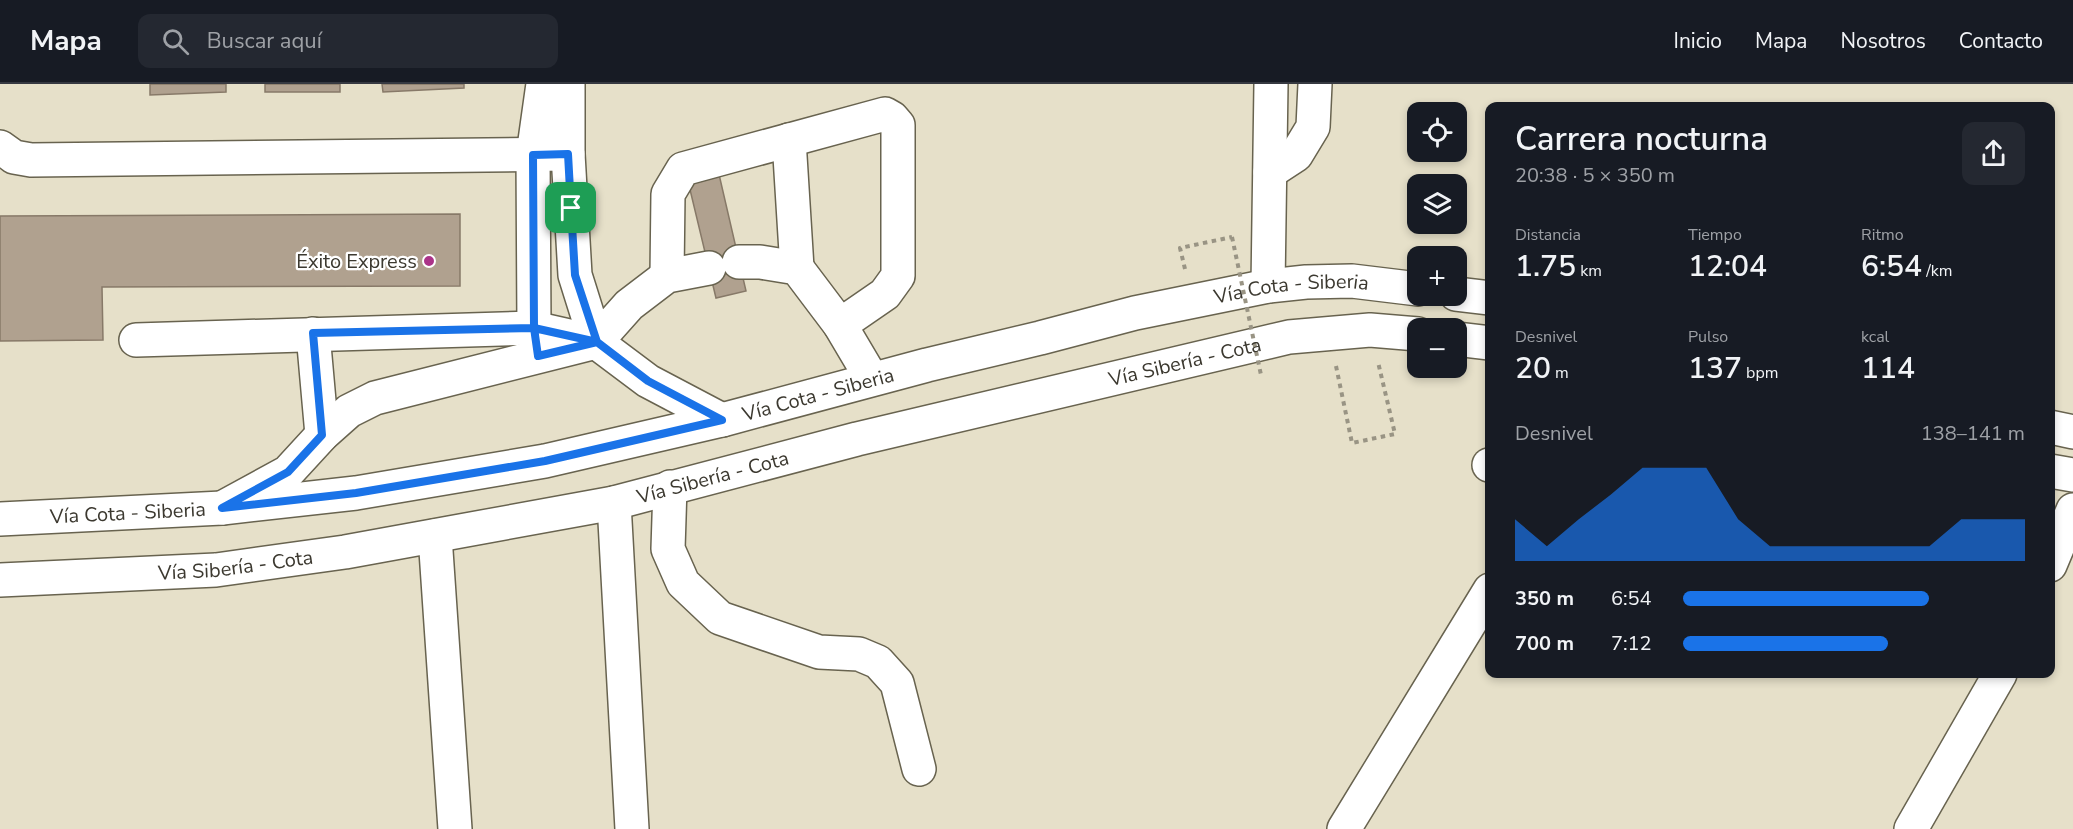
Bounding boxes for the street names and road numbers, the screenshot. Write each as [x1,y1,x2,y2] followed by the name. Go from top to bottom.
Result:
[1211,268,1370,311] street label: Vía Cota - Siberia
[1105,331,1264,393] street label: Vía Sibería - Cota
[738,361,897,428] street label: Vía Cota - Siberia
[633,445,792,511] street label: Vía Sibería - Cota
[48,496,206,531] street label: Vía Cota - Siberia
[156,544,315,587] street label: Vía Sibería - Cota

